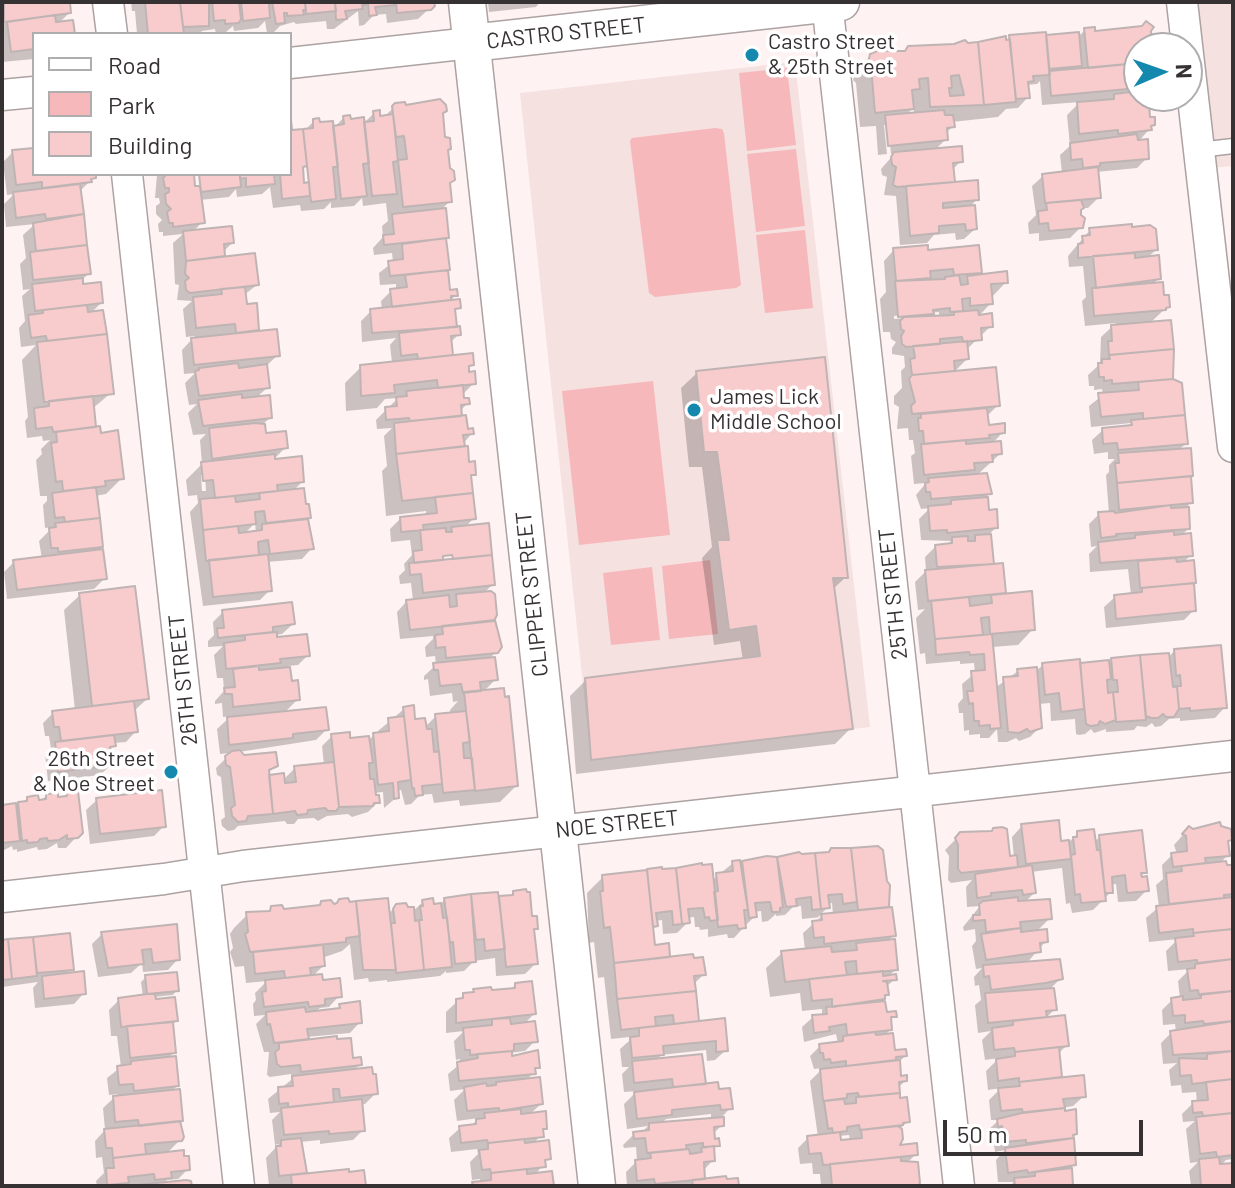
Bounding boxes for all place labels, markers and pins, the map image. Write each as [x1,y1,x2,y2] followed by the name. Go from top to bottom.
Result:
[768,29,895,80] place label: Castro Street & 25th Street
[743,46,761,64] marker: Castro Street & 25th Street
[710,384,842,436] place label: James Lick Middle School
[685,401,703,419] marker: James Lick Middle School
[33,746,155,798] place label: 26th Street & Noe Street
[162,763,180,781] marker: 26th Street & Noe Street

